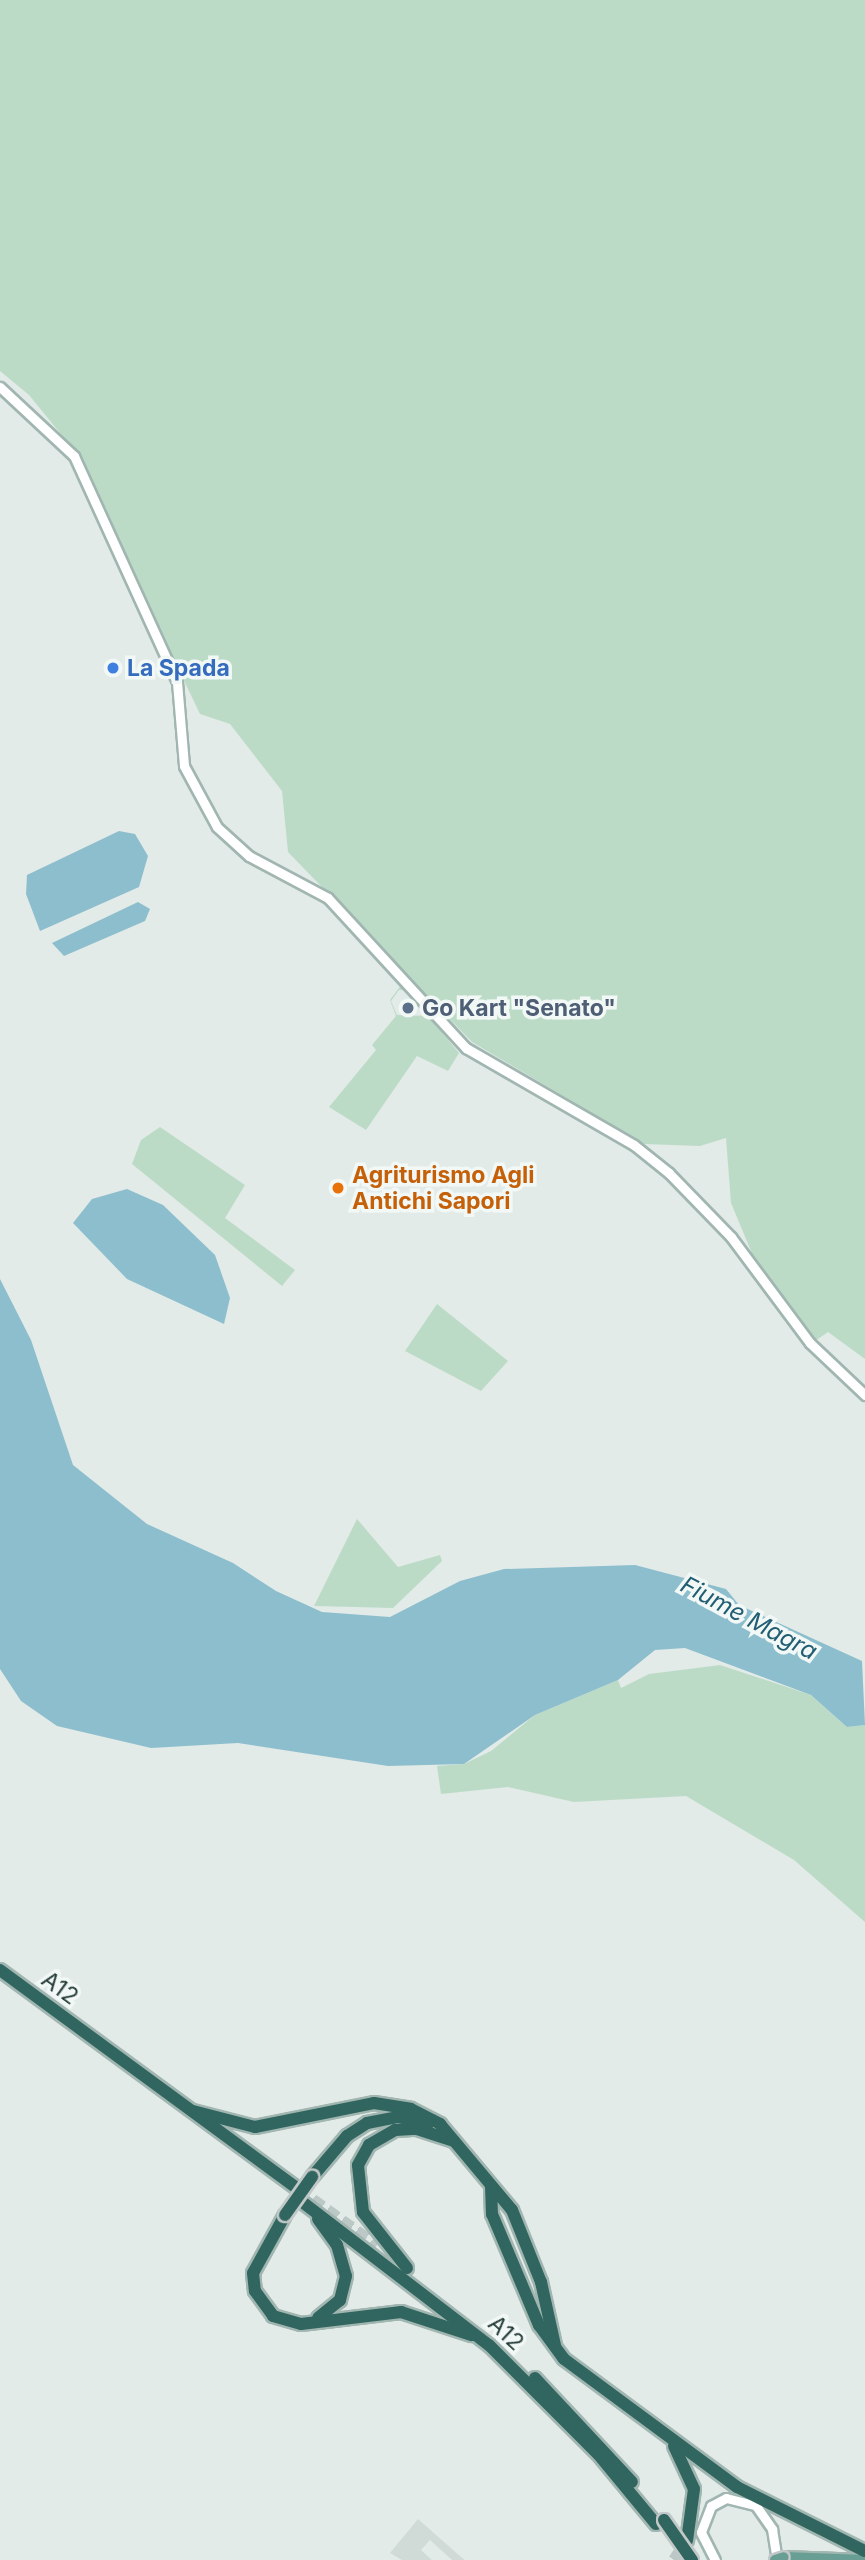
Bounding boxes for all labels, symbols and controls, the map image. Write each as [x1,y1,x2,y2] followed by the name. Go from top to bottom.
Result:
[127,654,230,682] place label: La Spada
[105,660,121,676] marker: La Spada
[422,994,616,1022] place label: Go Kart "Senato"
[400,1000,416,1016] marker: Go Kart "Senato"
[352,1161,535,1215] place label: Agriturismo Agli Antichi Sapori
[330,1180,346,1196] marker: Agriturismo Agli Antichi Sapori
[676,1570,822,1666] water label: Fiume Magra
[36,1966,84,2010] street label: A12
[483,2310,529,2356] street label: A12

